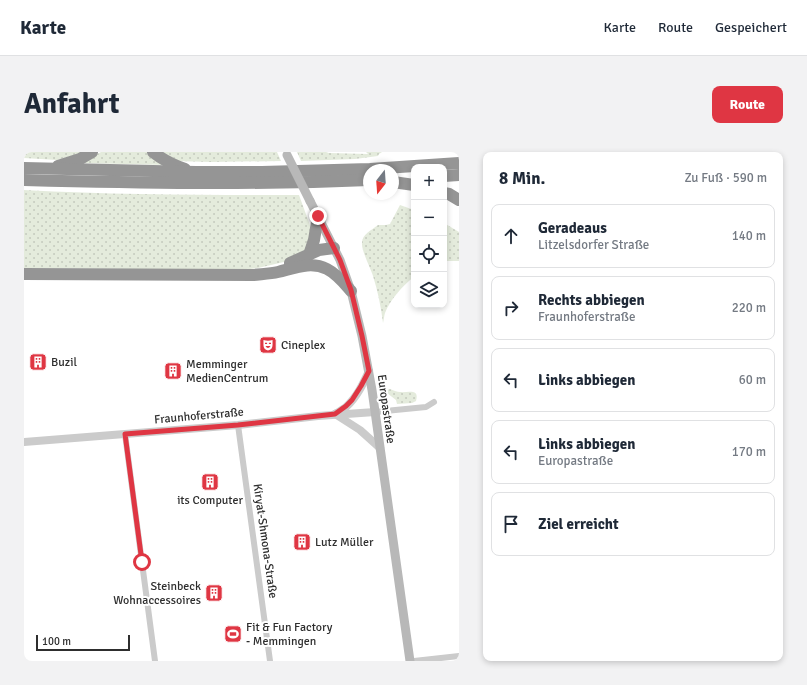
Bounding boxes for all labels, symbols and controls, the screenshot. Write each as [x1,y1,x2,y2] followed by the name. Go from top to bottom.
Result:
[20,16,66,40] text: Karte
[603,19,636,36] text: Karte
[658,19,693,36] text: Route
[715,19,787,36] text: Gespeichert
[712,86,783,123] button: Route
[24,87,120,121] text: Anfahrt
[363,164,399,200] north arrow
[411,164,447,308] map controls
[411,164,447,200] button: +
[499,168,545,189] text: 8 Min.
[684,170,767,186] text: Zu Fuß · 590 m
[411,200,447,236] button: −
[309,207,327,225] route end
[538,219,607,237] text: Geradeaus
[500,225,522,247] icon: ahead
[732,228,766,244] text: 140 m
[411,236,447,272] button: locate
[538,237,649,253] text: Litzelsdorfer Straße
[411,272,447,308] button: layers
[538,291,645,309] text: Rechts abbiegen
[500,297,522,319] icon: right
[732,300,766,316] text: 220 m
[538,309,635,325] text: Fraunhoferstraße
[258,335,278,355] theatre icon: Cineplex
[281,338,326,353] place label: Cineplex
[28,352,48,372] building icon: Buzil
[51,355,77,370] place label: Buzil
[186,357,268,386] place label: Memminger MedienCentrum
[163,361,183,381] building icon: Memminger MedienCentrum
[500,369,522,391] icon: left
[538,371,635,389] text: Links abbiegen
[739,372,766,388] text: 60 m
[374,374,398,444] street label: Europastraße
[154,405,244,427] street label: Fraunhoferstraße
[538,435,635,453] text: Links abbiegen
[500,441,522,463] icon: left
[732,444,766,460] text: 170 m
[538,453,613,469] text: Europastraße
[200,472,220,492] building icon: its Computer
[250,483,280,599] street label: Kiryat-Shmona-Straße
[177,493,243,508] place label: its Computer
[500,513,522,535] icon: arrive
[538,515,619,533] text: Ziel erreicht
[292,532,312,552] building icon: Lutz Müller
[315,535,374,550] place label: Lutz Müller
[133,553,151,571] route start
[113,579,201,608] place label: Steinbeck Wohnaccessoires
[204,583,224,603] building icon: Steinbeck Wohnaccessoires
[246,620,333,649] place label: Fit & Fun Factory - Memmingen
[223,624,243,644] sports icon: Fit & Fun Factory - Memmingen
[36,633,130,652] scale bar
[42,635,71,648] text: 100 m

